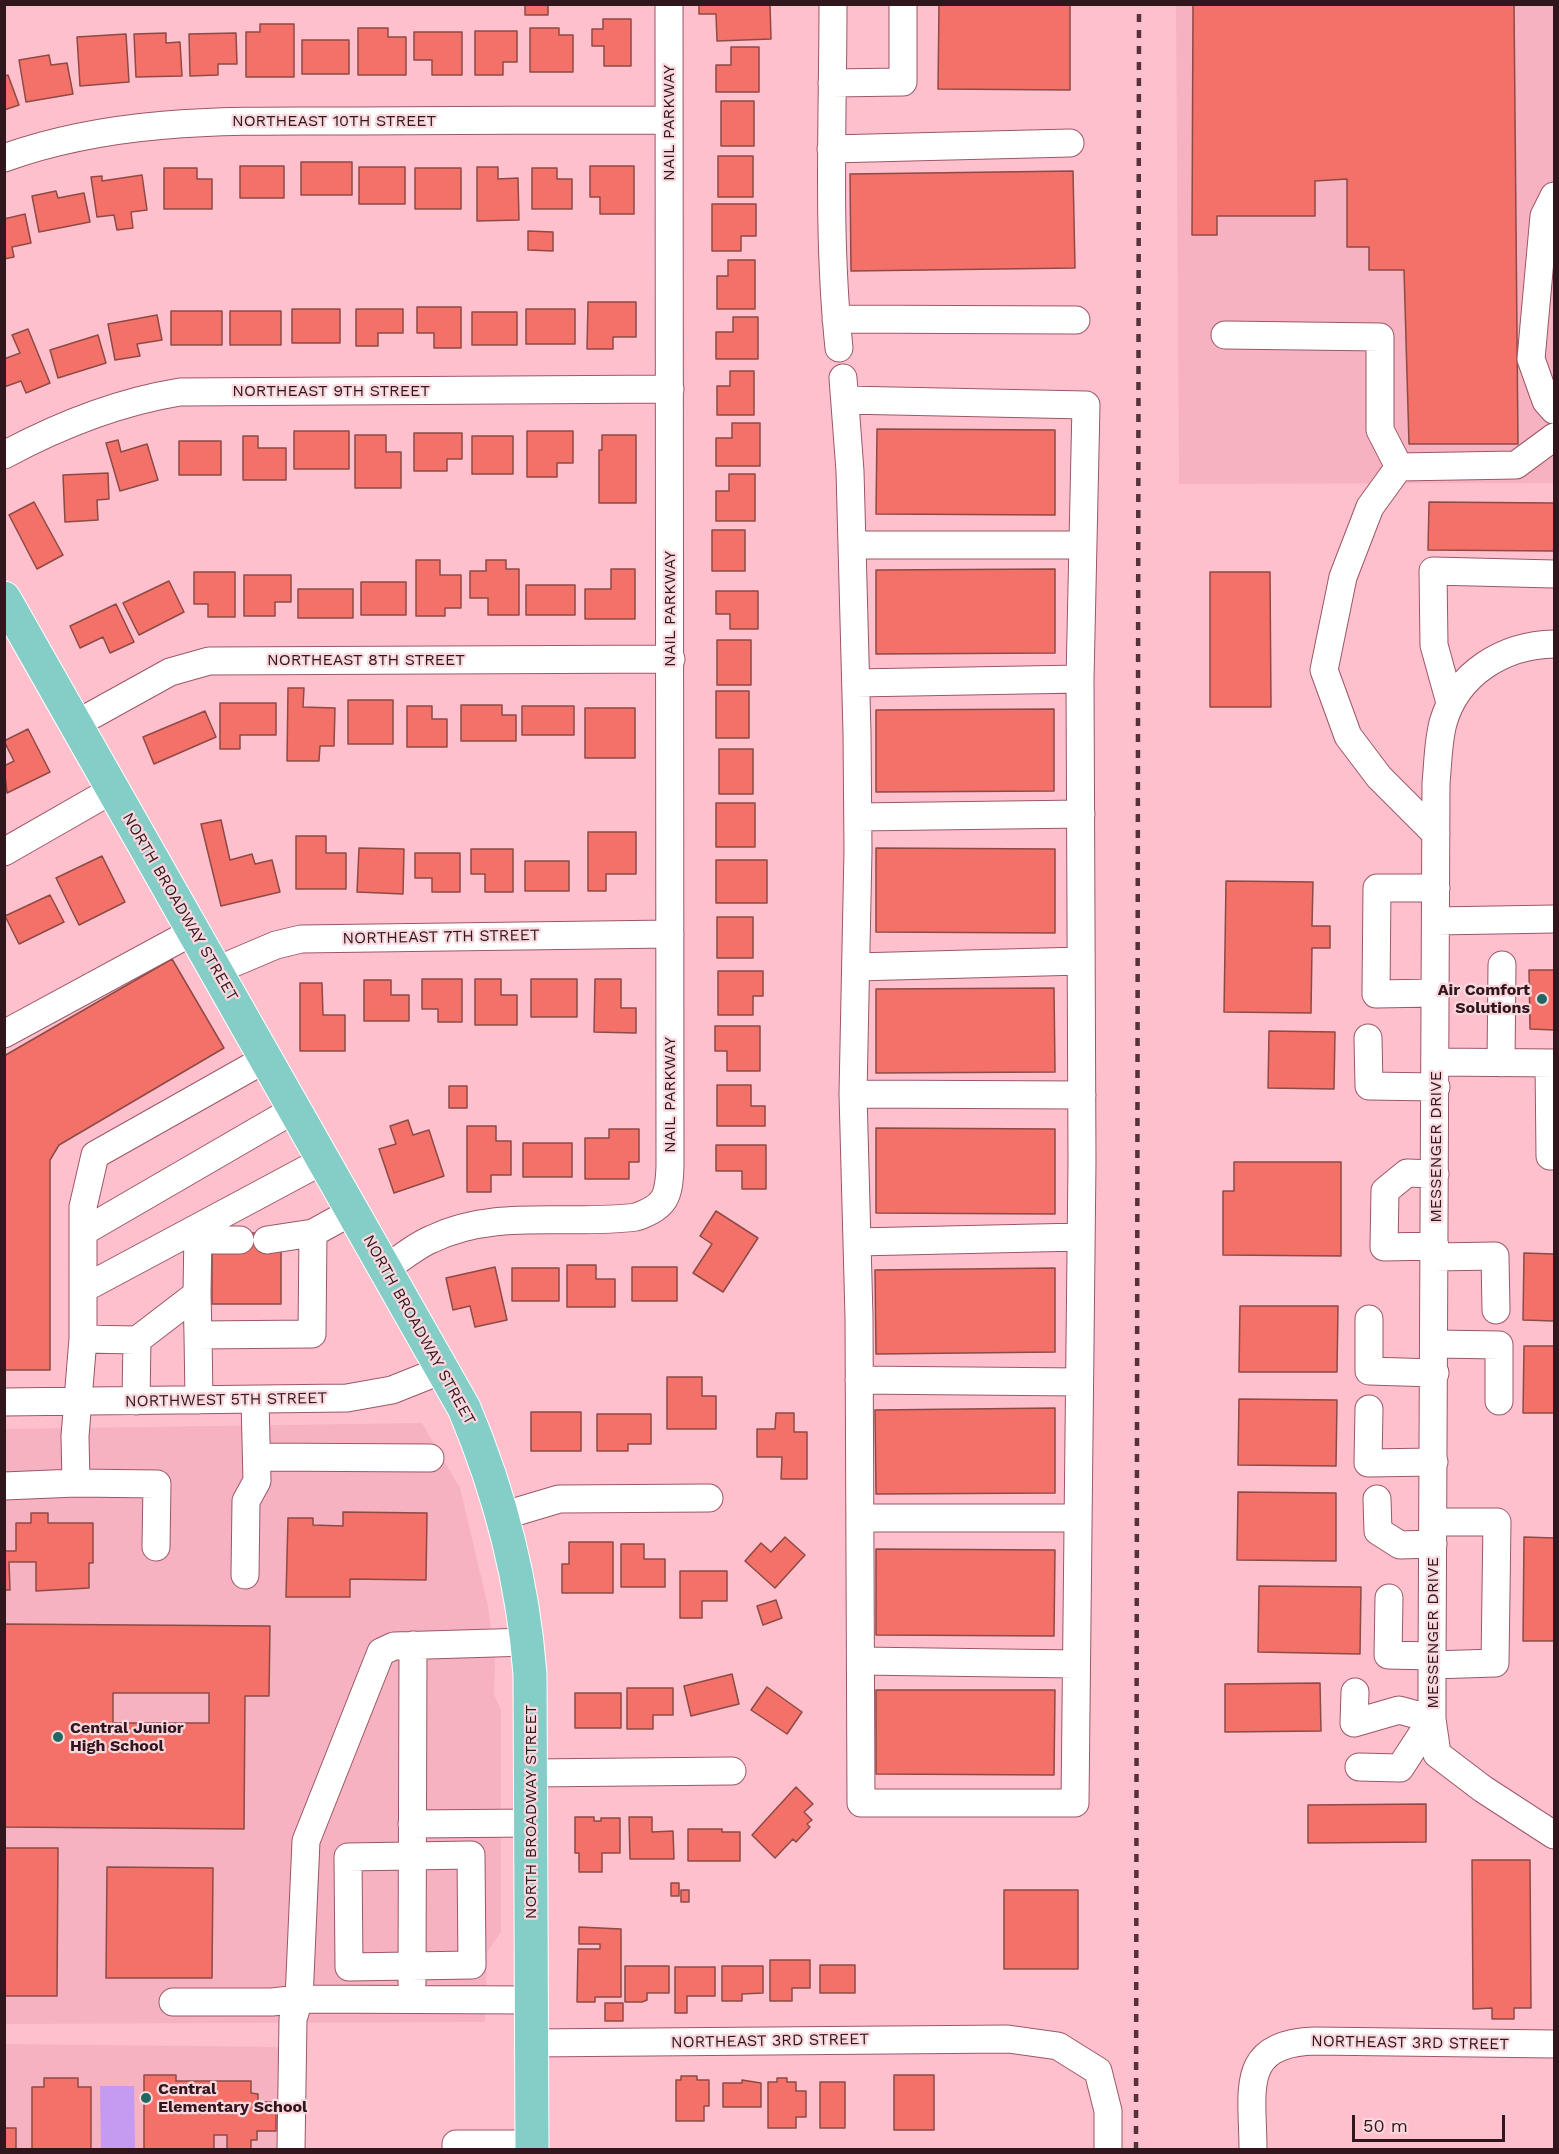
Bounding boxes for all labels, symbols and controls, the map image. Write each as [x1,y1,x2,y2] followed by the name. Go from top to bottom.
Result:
[659,65,679,181] street label: NAIL PARKWAY
[232,111,436,131] street label: NORTHEAST 10TH STREET
[232,381,430,401] street label: NORTHEAST 9TH STREET
[660,551,680,667] street label: NAIL PARKWAY
[267,650,465,670] street label: NORTHEAST 8TH STREET
[118,809,242,1005] street label: NORTH BROADWAY STREET
[342,926,540,948] street label: NORTHEAST 7TH STREET
[1438,980,1530,1018] place label: Air Comfort Solutions
[1535,992,1549,1006] marker: Air Comfort Solutions
[660,1037,680,1153] street label: NAIL PARKWAY
[1426,1071,1446,1223] street label: MESSENGER DRIVE
[359,1232,479,1428] street label: NORTH BROADWAY STREET
[125,1389,327,1411] street label: NORTHWEST 5TH STREET
[1423,1557,1443,1709] street label: MESSENGER DRIVE
[521,1705,541,1919] street label: NORTH BROADWAY STREET
[70,1718,184,1756] place label: Central Junior High School
[51,1730,65,1744] marker: Central Junior High School
[671,2030,869,2052] street label: NORTHEAST 3RD STREET
[1311,2032,1509,2054] street label: NORTHEAST 3RD STREET
[158,2079,307,2117] place label: Central Elementary School
[139,2091,153,2105] marker: Central Elementary School
[1355,2103,1508,2141] scale bar
[1363,2115,1408,2136] text: 50 m

